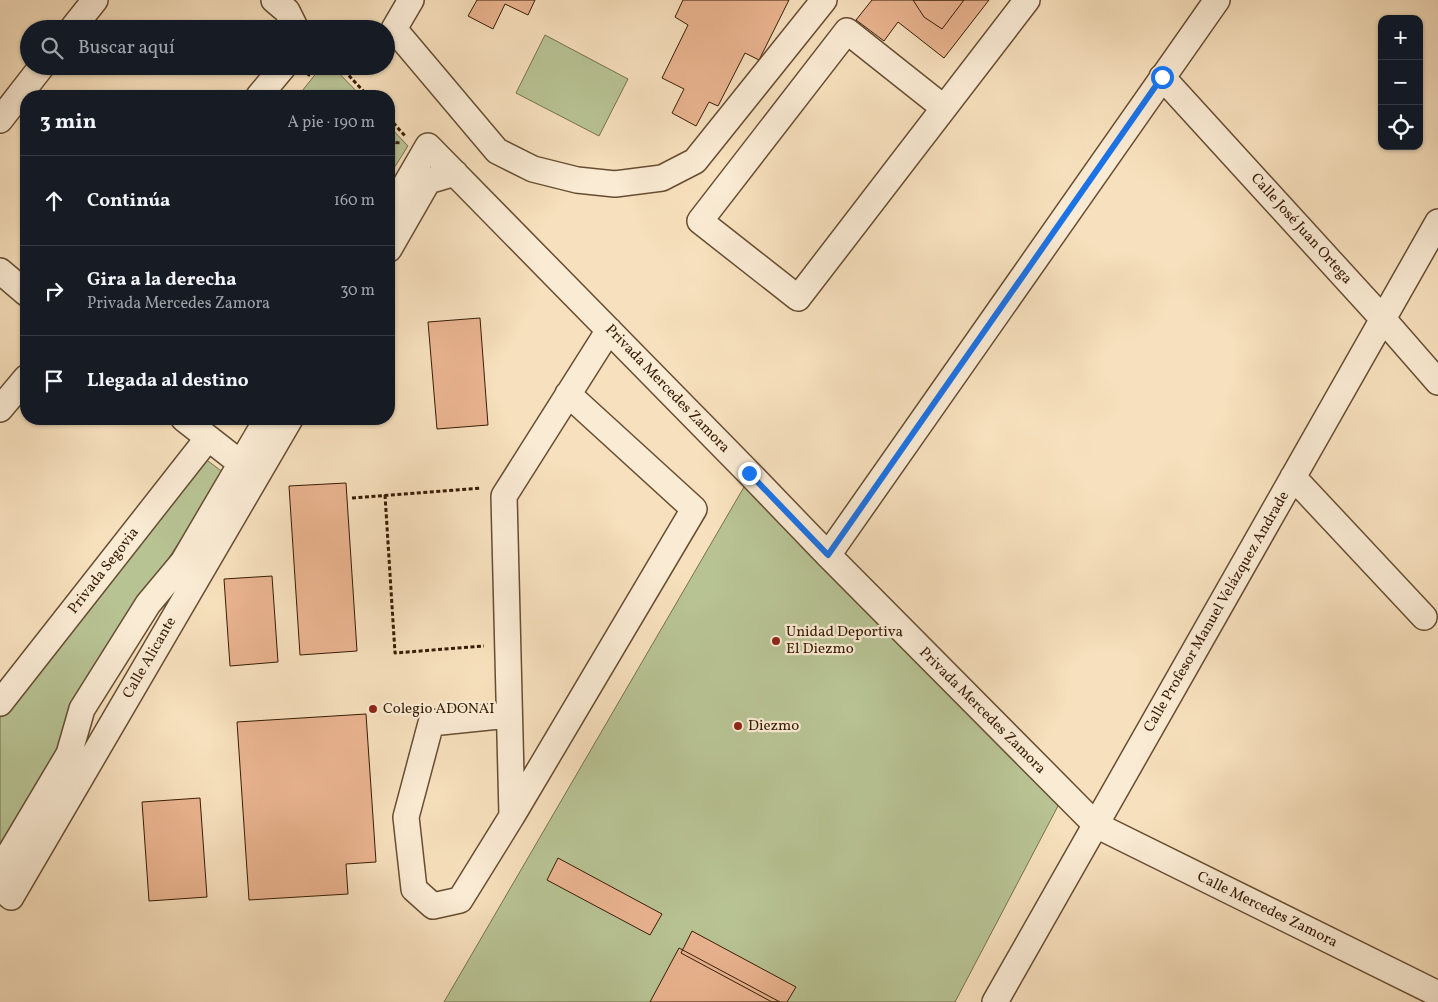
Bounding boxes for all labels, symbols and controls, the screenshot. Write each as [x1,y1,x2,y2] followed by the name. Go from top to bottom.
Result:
[1378,15,1423,150] map controls
[1378,15,1423,60] button: +
[20,20,395,75] search box
[38,34,66,62] icon: search
[78,35,175,61] text: Buscar aquí
[1378,60,1423,105] button: −
[1151,66,1174,89] route start
[1378,105,1423,150] button: locate
[40,108,96,137] text: 3 min
[288,112,375,134] text: A pie · 190 m
[1245,169,1357,289] street label: Calle José Juan Ortega
[40,187,68,215] icon: ahead
[87,188,170,214] text: Continúa
[334,190,375,212] text: 160 m
[87,267,237,293] text: Gira a la derecha
[40,277,68,305] icon: right
[340,280,375,302] text: 30 m
[87,293,270,315] text: Privada Mercedes Zamora
[600,320,734,458] street label: Privada Mercedes Zamora
[40,367,68,395] icon: arrive
[87,368,249,394] text: Llegada al destino
[738,462,761,485] route end
[1139,488,1295,736] street label: Calle Profesor Manuel Velázquez Andrade
[64,523,144,619] street label: Privada Segovia
[118,613,182,703] street label: Calle Alicante
[786,622,903,660] place label: Unidad Deportiva El Diezmo
[770,635,782,647] marker: Unidad Deportiva El Diezmo
[914,643,1050,779] street label: Privada Mercedes Zamora
[383,699,495,720] place label: Colegio ADONAI
[367,703,379,715] marker: Colegio ADONAI
[748,716,799,737] place label: Diezmo
[732,720,744,732] marker: Diezmo
[1193,867,1341,953] street label: Calle Mercedes Zamora

